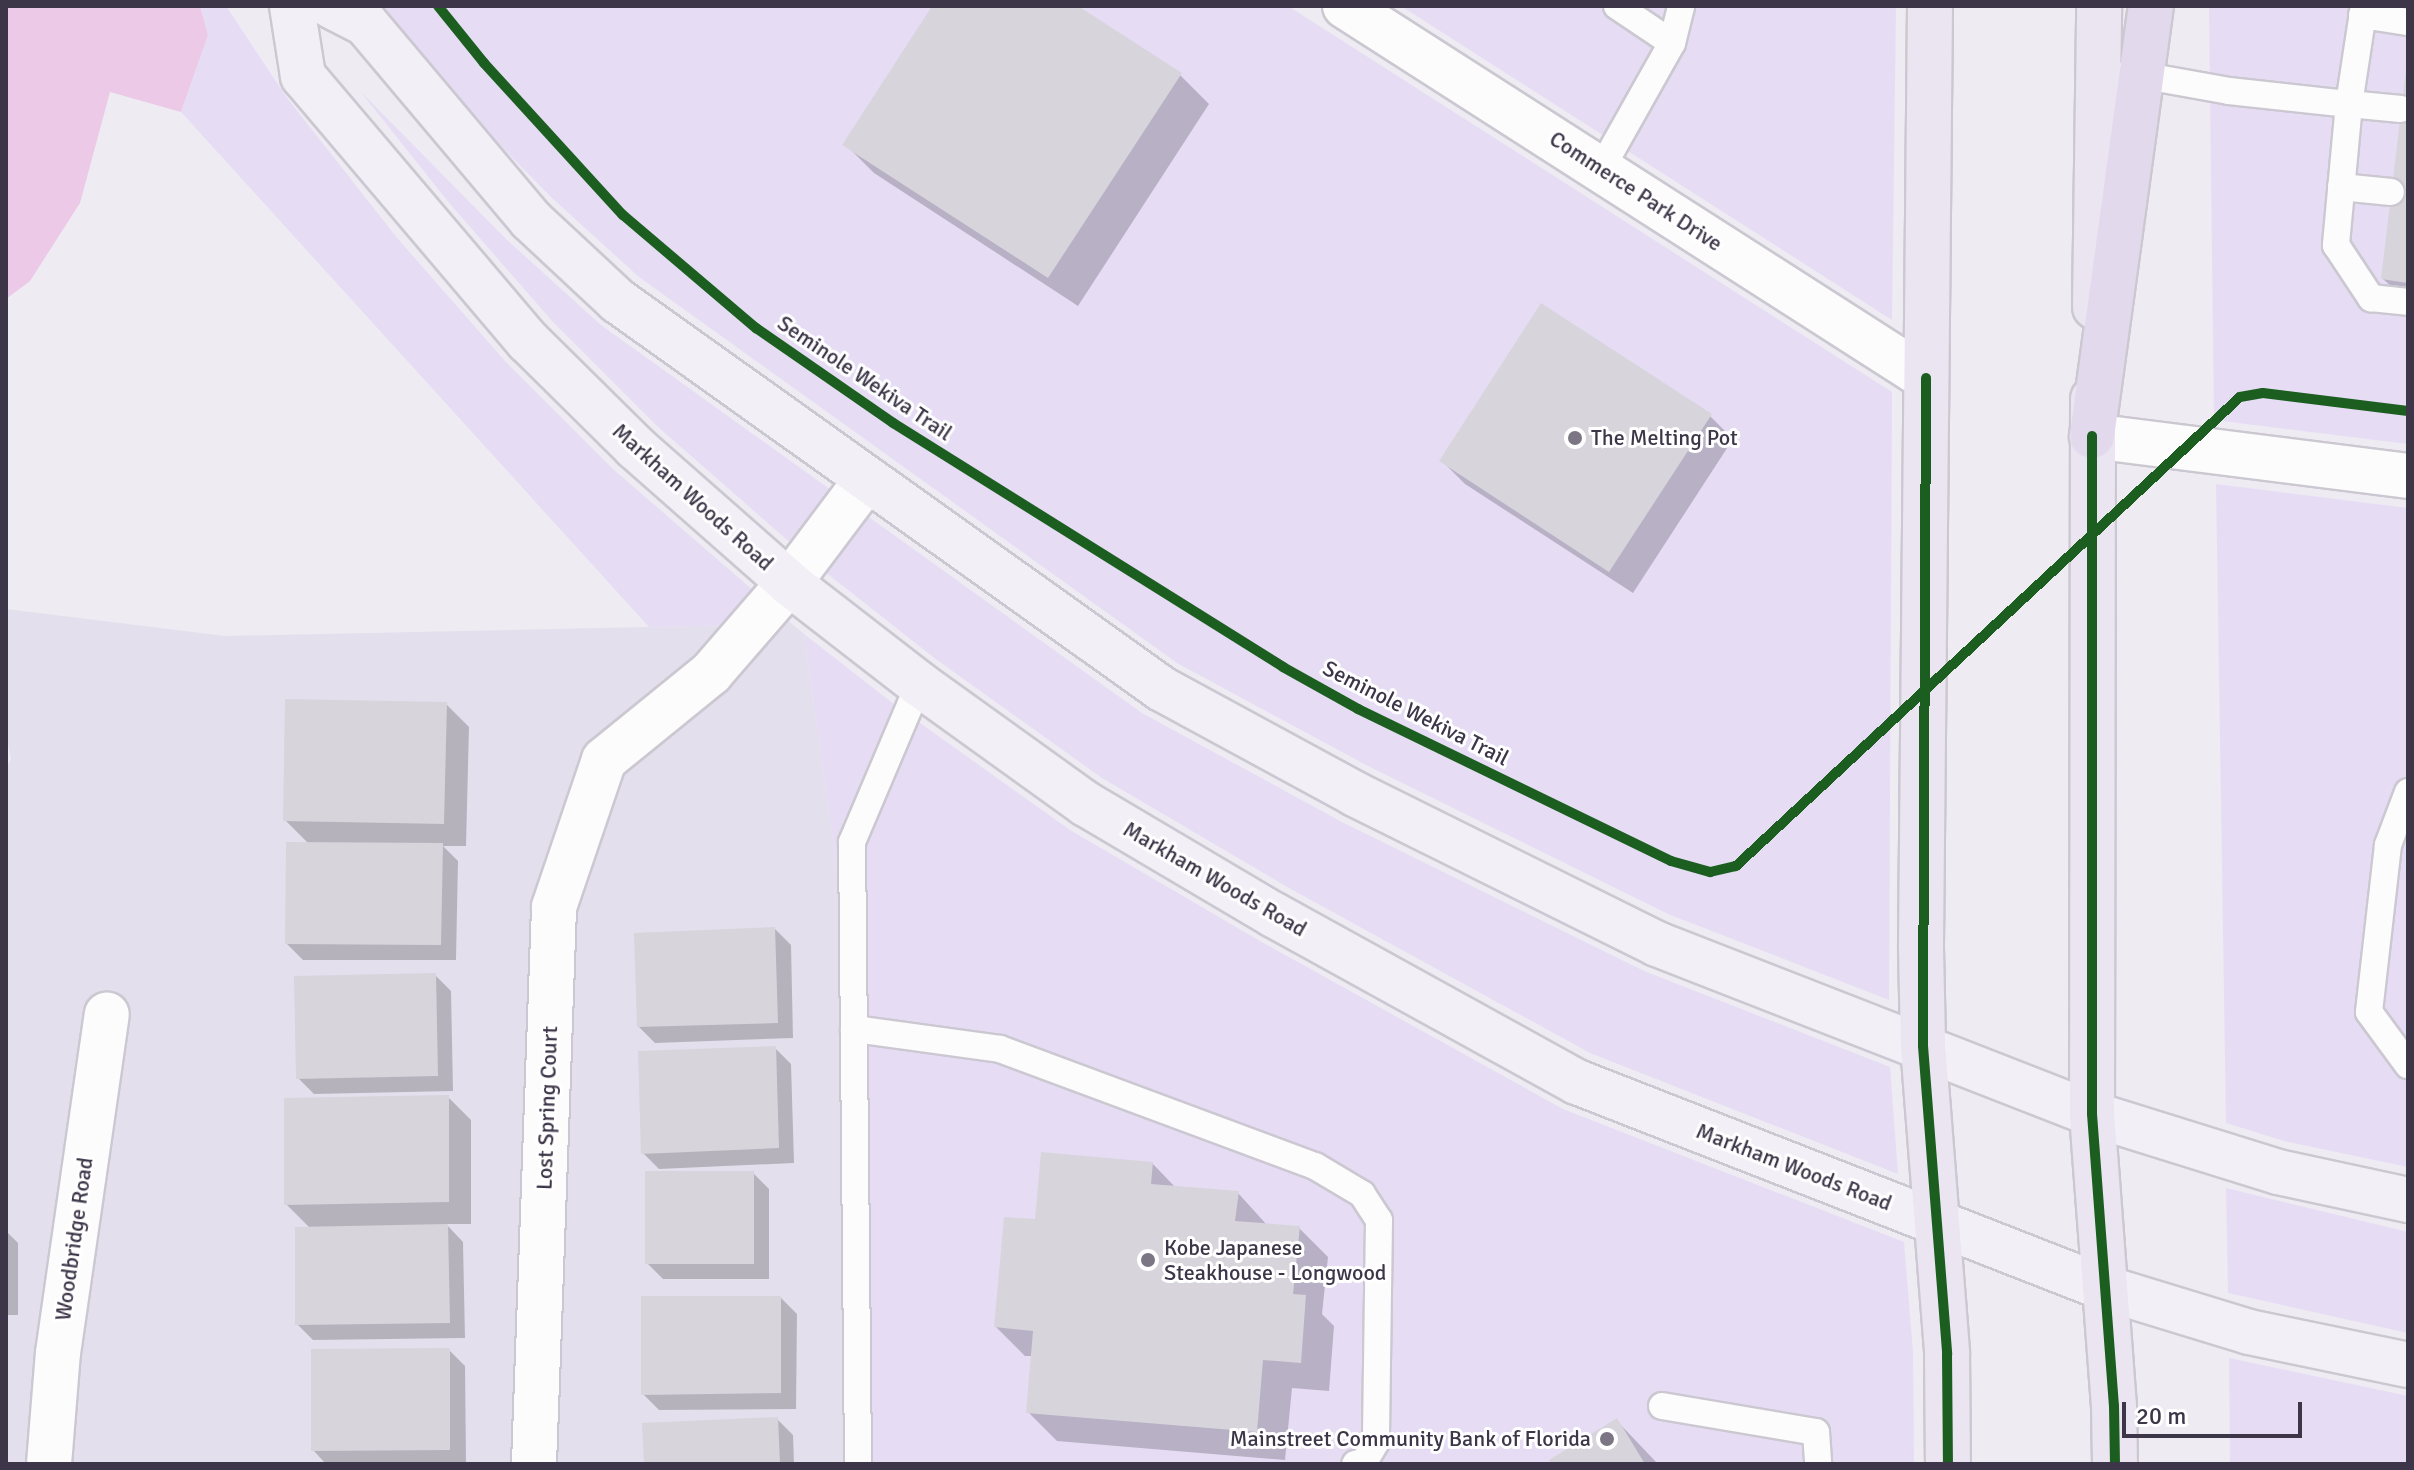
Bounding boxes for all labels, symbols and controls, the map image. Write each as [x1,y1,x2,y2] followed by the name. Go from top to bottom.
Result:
[1545,125,1727,257] street label: Commerce Park Drive
[773,310,957,446] street label: Seminole Wekiva Trail
[607,418,779,576] street label: Markham Woods Road
[1591,425,1738,451] place label: The Melting Pot
[1566,429,1584,447] marker: The Melting Pot
[1319,655,1513,771] street label: Seminole Wekiva Trail
[1119,816,1311,942] street label: Markham Woods Road
[531,1026,563,1190] street label: Lost Spring Court
[1692,1117,1896,1217] street label: Markham Woods Road
[49,1156,99,1322] street label: Woodbridge Road
[1164,1234,1386,1286] place label: Kobe Japanese Steakhouse - Longwood
[1139,1251,1157,1269] marker: Kobe Japanese Steakhouse - Longwood
[2126,1386,2306,1436] scale bar
[2136,1401,2186,1431] text: 20 m
[1230,1426,1591,1452] place label: Mainstreet Community Bank of Florida
[1598,1430,1616,1448] marker: Mainstreet Community Bank of Florida

